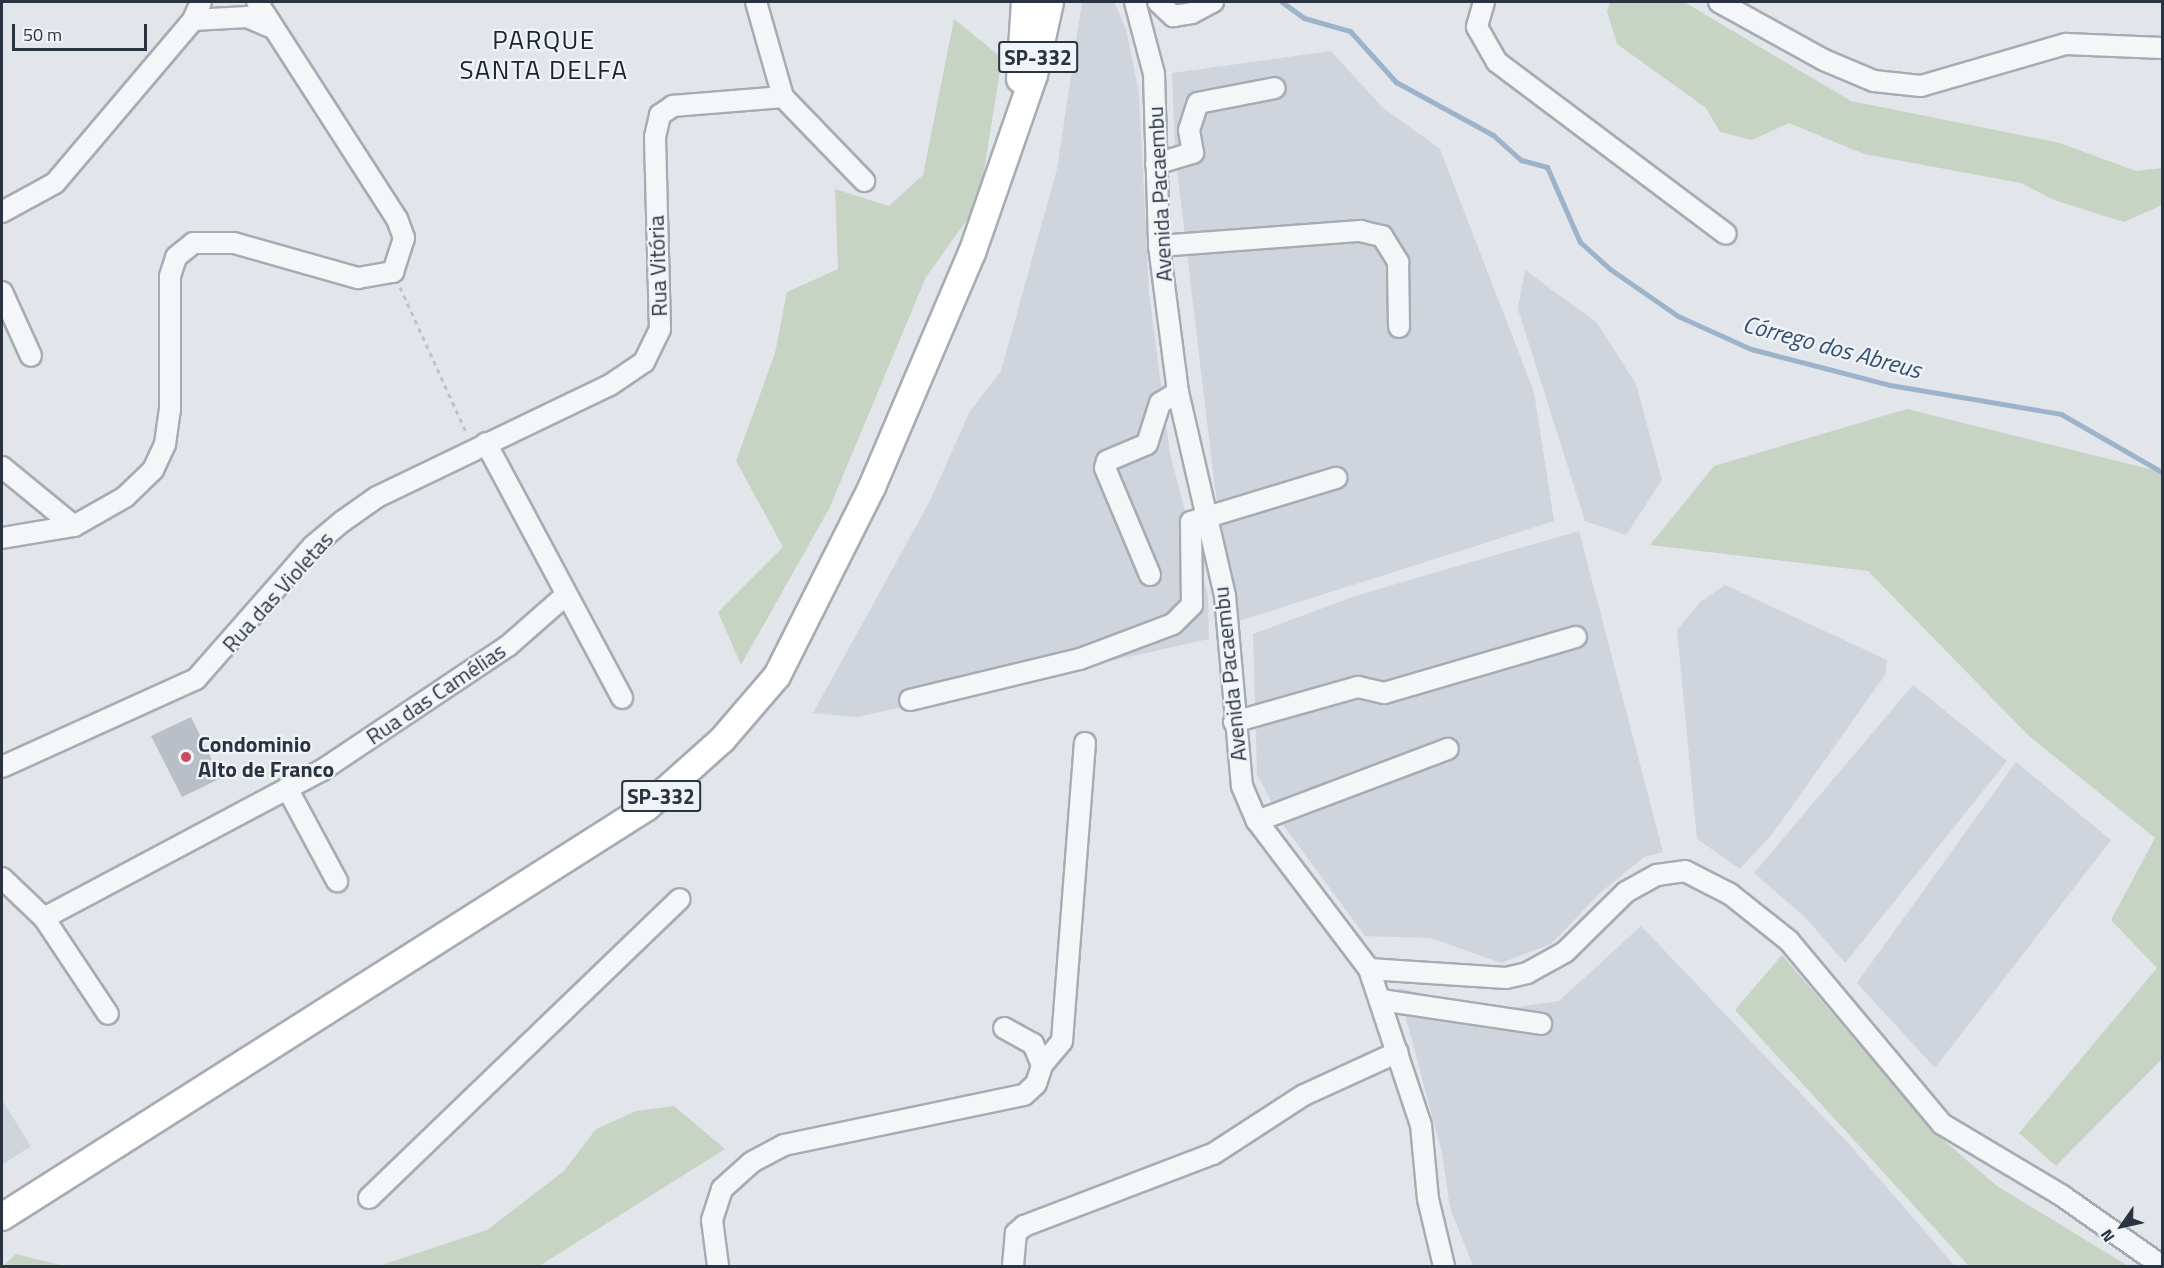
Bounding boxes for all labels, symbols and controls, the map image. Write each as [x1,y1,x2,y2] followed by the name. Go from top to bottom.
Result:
[15,12,150,50] scale bar
[23,21,62,48] text: 50 m
[460,24,628,86] district label: PARQUE SANTA DELFA
[998,39,1078,75] road number: SP-332
[1142,106,1178,282] street label: Avenida Pacaembu
[643,215,673,317] street label: Rua Vitória
[1740,309,1924,385] water label: Córrego dos Abreus
[217,526,339,658] street label: Rua das Violetas
[1208,585,1252,763] street label: Avenida Pacaembu
[361,638,511,750] street label: Rua das Camélias
[198,731,334,782] place label: Condominio Alto de Franco
[179,750,193,764] marker: Condominio Alto de Franco
[620,778,702,814] road number: SP-332
[2092,1196,2152,1256] north arrow
[2094,1225,2120,1247] text: N

